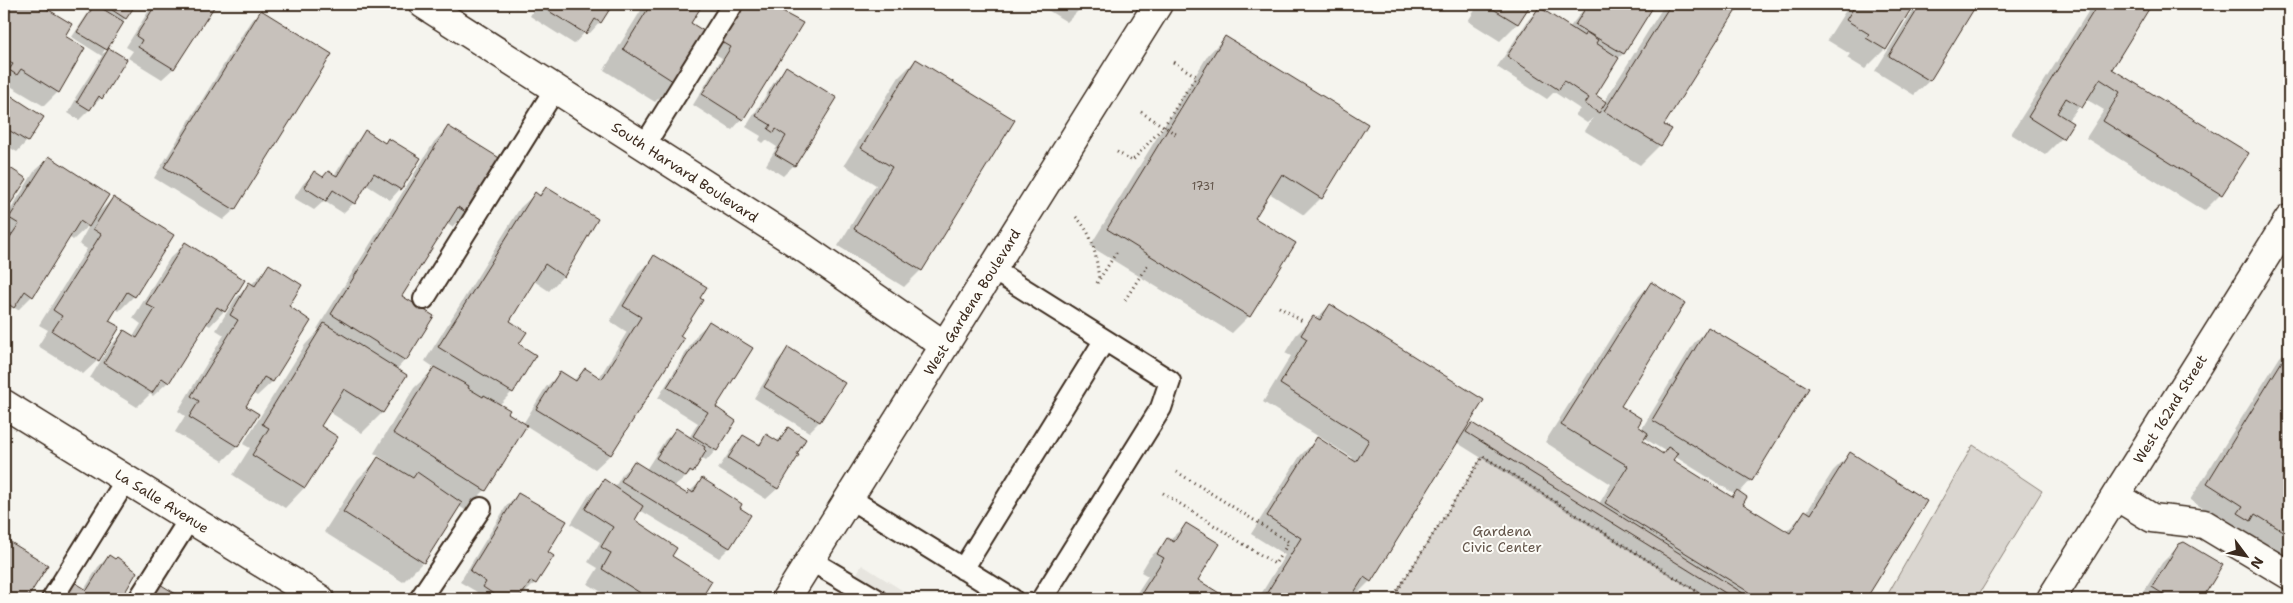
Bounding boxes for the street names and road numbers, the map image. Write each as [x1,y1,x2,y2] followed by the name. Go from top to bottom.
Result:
[608,118,762,226] street label: South Harvard Boulevard
[920,225,1025,378] street label: West Gardena Boulevard
[2129,351,2211,467] street label: West 162nd Street
[112,465,212,537] street label: La Salle Avenue

